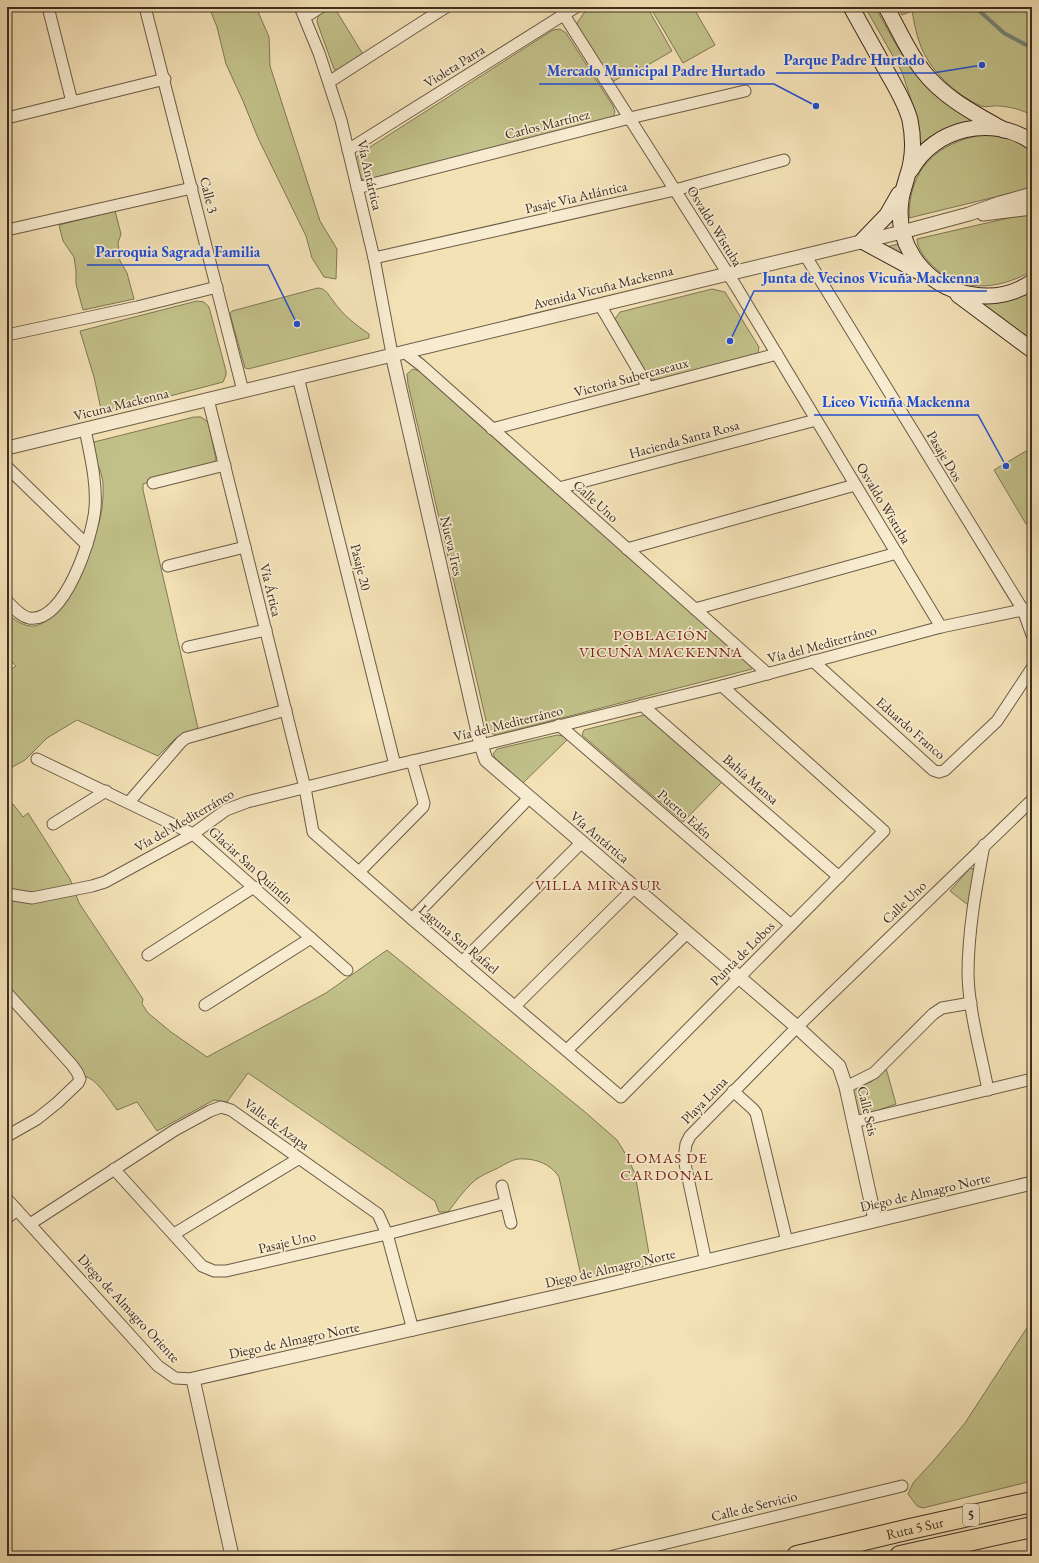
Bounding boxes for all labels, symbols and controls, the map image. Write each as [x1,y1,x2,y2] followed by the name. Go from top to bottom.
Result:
[420,40,488,92] street label: Violeta Parra
[776,46,933,73] callout: Parque Padre Hurtado
[784,50,925,69] text: Parque Padre Hurtado
[539,57,774,84] callout: Mercado Municipal Padre Hurtado
[547,61,766,80] text: Mercado Municipal Padre Hurtado
[503,105,592,143] street label: Carlos Martínez
[353,138,387,212] street label: Vía Antártica
[196,175,222,216] street label: Calle 3
[523,176,629,217] street label: Pasaje Via Atlántica
[683,182,747,270] street label: Osvaldo Wistuba
[87,238,268,265] callout: Parroquia Sagrada Familia
[96,242,261,261] text: Parroquia Sagrada Familia
[530,261,675,313] street label: Avenida Vicuña Mackenna
[754,264,987,291] callout: Junta de Vecinos Vicuña Mackenna
[760,268,980,287] text: Junta de Vecinos Vicuña Mackenna
[572,353,690,401] street label: Victoria Subercaseaux
[72,383,171,425] street label: Vicuna Mackenna
[814,388,978,415] callout: Liceo Vicuña Mackenna
[822,392,970,411] text: Liceo Vicuña Mackenna
[627,415,742,462] street label: Hacienda Santa Rosa
[923,427,967,485] street label: Pasaje Dos
[853,459,916,547] street label: Osvaldo Wistuba
[569,476,623,526] street label: Calle Uno
[436,514,468,578] street label: Nueva Tres
[347,542,376,592] street label: Pasaje 20
[256,562,286,619] street label: Vía Ártica
[765,621,879,667] street label: Vía del Mediterráneo
[579,625,743,661] district label: POBLACIÓN VICUÑA MACKENNA
[873,693,950,763] street label: Eduardo Franco
[451,701,565,745] street label: Vía del Mediterráneo
[719,750,783,808] street label: Bahía Mansa
[131,784,237,856] street label: Vía del Mediterráneo
[654,785,717,843] street label: Puerto Edén
[567,807,634,867] street label: Vía Antártica
[205,822,298,908] street label: Glaciar San Quintín
[535,875,663,894] district label: VILLA MIRASUR
[878,876,930,928] street label: Calle Uno
[415,900,503,978] street label: Laguna San Rafael
[706,916,779,989] street label: Punta de Lobos
[677,1072,731,1128] street label: Playa Luna
[854,1084,883,1138] street label: Calle Seis
[241,1094,314,1154] street label: Valle de Azapa
[620,1148,714,1184] district label: LOMAS DE CARDONAL
[858,1168,992,1216] street label: Diego de Almagro Norte
[256,1227,318,1257] street label: Pasaje Uno
[543,1244,677,1292] street label: Diego de Almagro Norte
[74,1250,184,1367] street label: Diego de Almagro Oriente
[227,1317,362,1363] street label: Diego de Almagro Norte
[709,1487,799,1525] street label: Calle de Servicio
[963,1504,979,1526] road number: 5
[884,1513,945,1543] street label: Ruta 5 Sur

